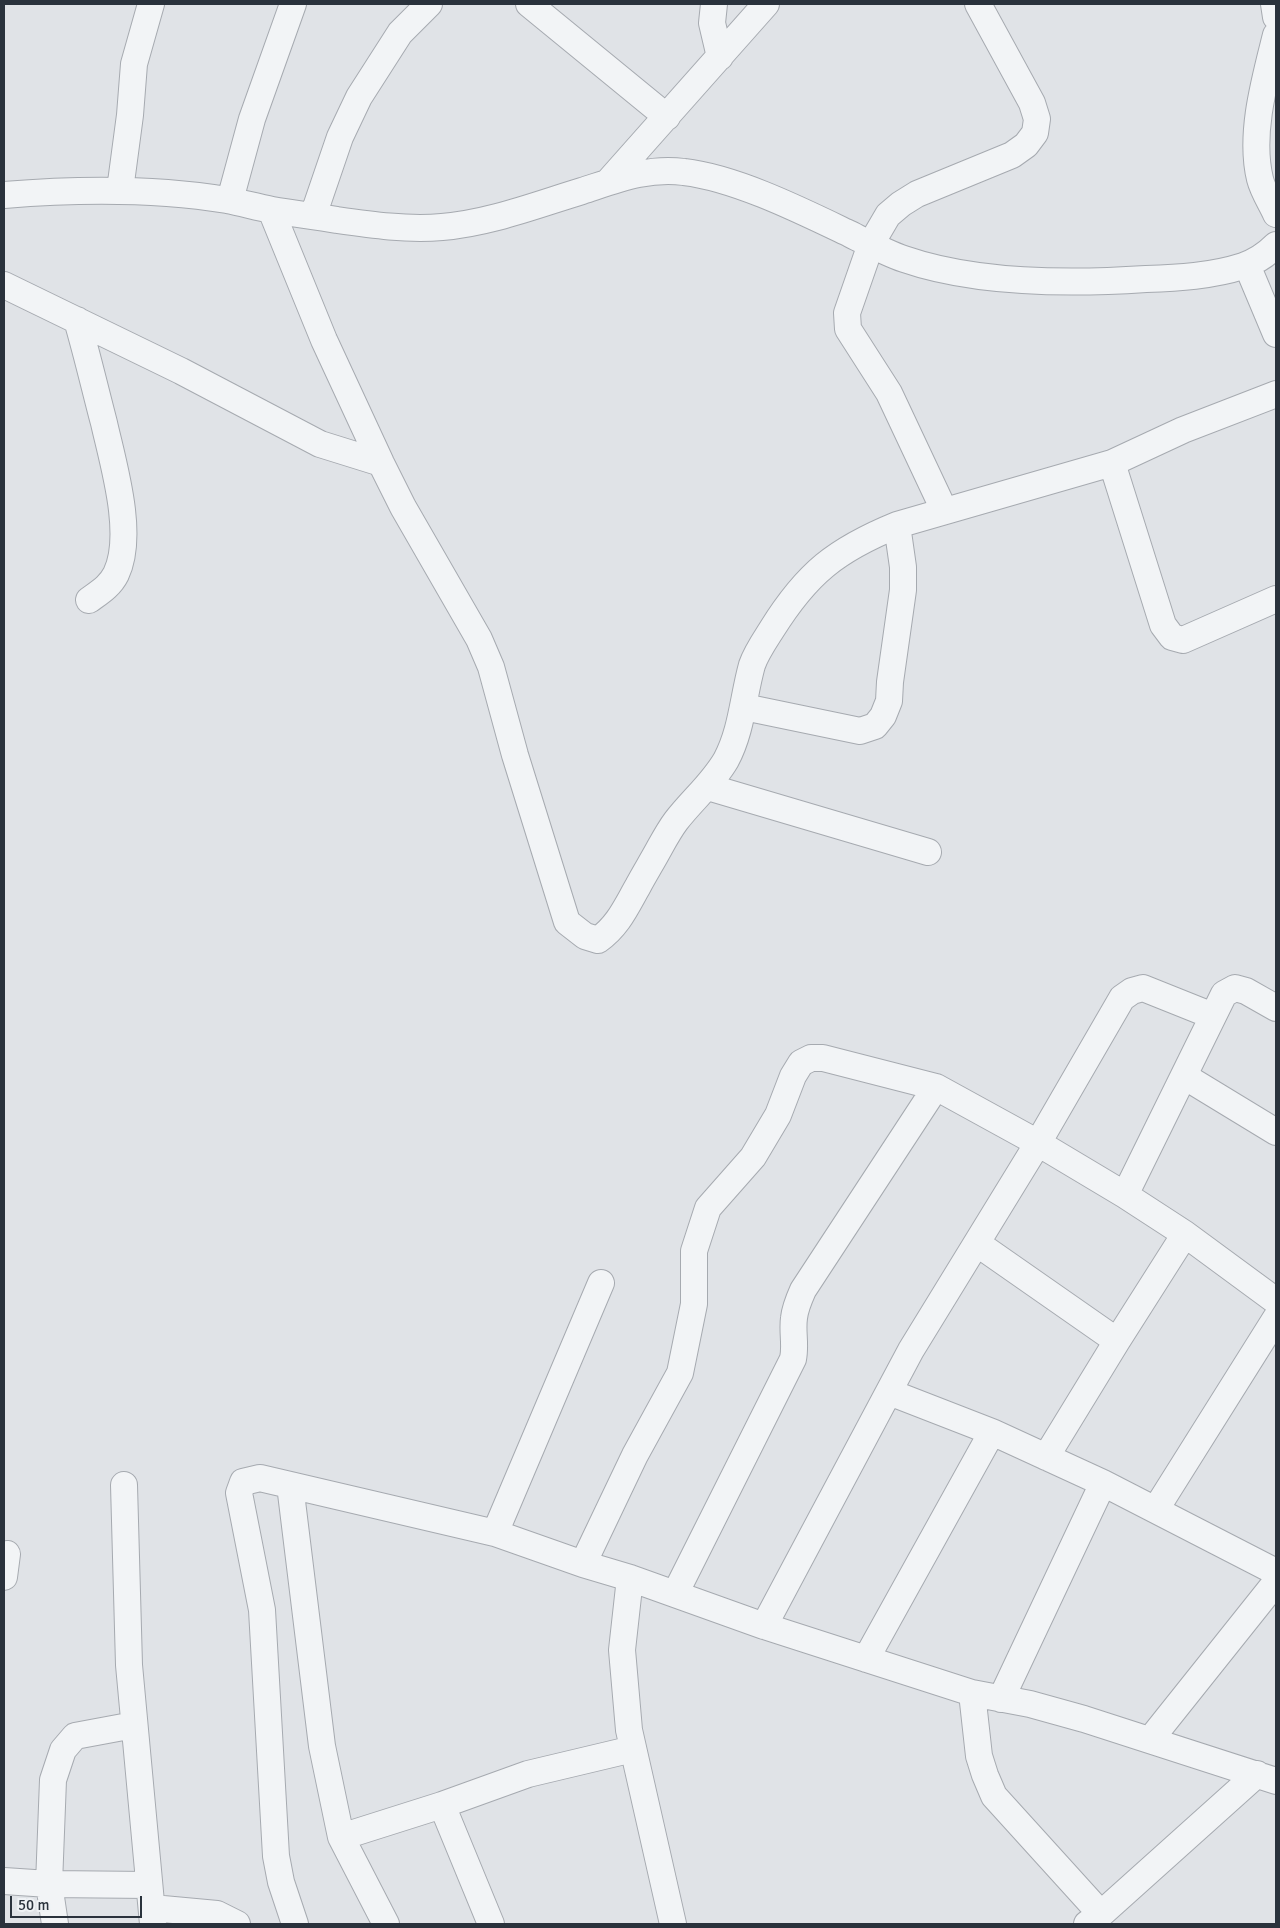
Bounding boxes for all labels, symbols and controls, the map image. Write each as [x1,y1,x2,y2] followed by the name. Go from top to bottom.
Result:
[12,1886,145,1918] scale bar
[18,1896,49,1914] text: 50 m

